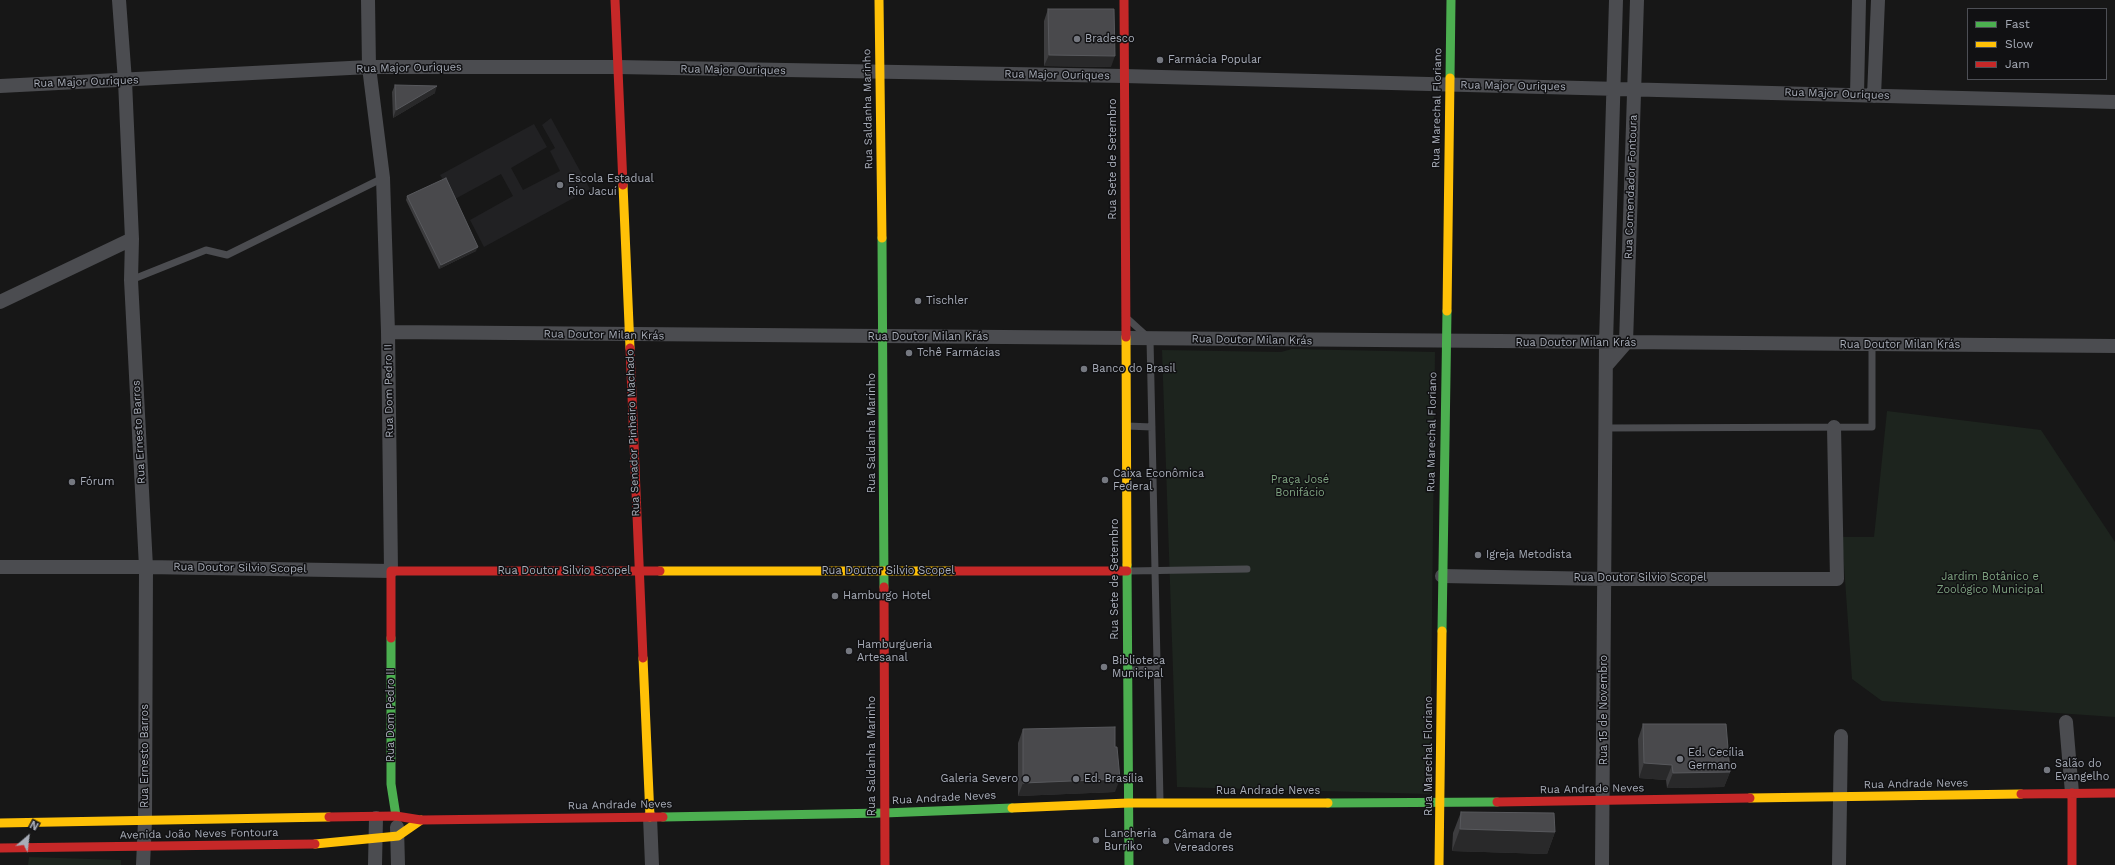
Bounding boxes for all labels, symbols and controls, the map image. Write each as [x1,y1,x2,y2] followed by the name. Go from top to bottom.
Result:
[1967,8,2107,80] legend
[2005,17,2030,31] text: Fast
[1085,32,1135,46] place label: Bradesco
[1072,34,1082,44] marker: Bradesco
[2005,37,2033,51] text: Slow
[1429,48,1445,168] street label: Rua Marechal Floriano
[860,49,876,169] street label: Rua Saldanha Marinho
[1168,53,1262,67] place label: Farmácia Popular
[1155,55,1165,65] marker: Farmácia Popular
[2005,57,2030,71] text: Jam
[356,60,462,76] street label: Rua Major Ouriques
[680,62,786,78] street label: Rua Major Ouriques
[1004,67,1110,83] street label: Rua Major Ouriques
[33,74,139,90] street label: Rua Major Ouriques
[1460,78,1566,94] street label: Rua Major Ouriques
[1784,86,1890,102] street label: Rua Major Ouriques
[1106,98,1120,220] street label: Rua Sete de Setembro
[1622,115,1640,259] street label: Rua Comendador Fontoura
[568,172,654,198] place label: Escola Estadual Rio Jacuí
[555,180,565,190] marker: Escola Estadual Rio Jacuí
[926,294,968,308] place label: Tischler
[913,296,923,306] marker: Tischler
[544,327,664,343] street label: Rua Doutor Milan Krás
[868,330,988,344] street label: Rua Doutor Milan Krás
[1192,332,1312,348] street label: Rua Doutor Milan Krás
[1516,336,1636,350] street label: Rua Doutor Milan Krás
[1840,338,1960,352] street label: Rua Doutor Milan Krás
[382,344,396,438] street label: Rua Dom Pedro II
[917,346,1000,360] place label: Tchê Farmácias
[904,348,914,358] marker: Tchê Farmácias
[623,349,643,517] street label: Rua Senador Pinheiro Machado
[1092,362,1176,376] place label: Banco do Brasil
[1079,364,1089,374] marker: Banco do Brasil
[1424,372,1440,492] street label: Rua Marechal Floriano
[865,373,879,493] street label: Rua Saldanha Marinho
[130,380,148,484] street label: Rua Ernesto Barros
[1113,467,1204,493] place label: Caixa Econômica Federal
[1271,473,1329,499] park label: Praça José Bonifácio
[80,475,114,489] place label: Fórum
[1100,475,1110,485] marker: Caixa Econômica Federal
[67,477,77,487] marker: Fórum
[1108,518,1122,640] street label: Rua Sete de Setembro
[1486,548,1572,562] place label: Igreja Metodista
[1473,550,1483,560] marker: Igreja Metodista
[173,560,307,576] street label: Rua Doutor Silvio Scopel
[497,564,631,578] street label: Rua Doutor Silvio Scopel
[821,564,955,578] street label: Rua Doutor Silvio Scopel
[1937,570,2043,596] park label: Jardim Botânico e Zoológico Municipal
[1573,571,1707,585] street label: Rua Doutor Silvio Scopel
[843,589,931,603] place label: Hamburgo Hotel
[830,591,840,601] marker: Hamburgo Hotel
[857,638,932,664] place label: Hamburgueria Artesanal
[844,646,854,656] marker: Hamburgueria Artesanal
[1112,654,1165,680] place label: Biblioteca Municipal
[1597,655,1611,765] street label: Rua 15 de Novembro
[1099,662,1109,672] marker: Biblioteca Municipal
[384,668,398,762] street label: Rua Dom Pedro II
[865,696,879,816] street label: Rua Saldanha Marinho
[1422,696,1436,816] street label: Rua Marechal Floriano
[138,704,152,808] street label: Rua Ernesto Barros
[1688,746,1744,772] place label: Ed. Cecília Germano
[1675,754,1685,764] marker: Ed. Cecília Germano
[2055,757,2109,783] place label: Salão do Evangelho
[2042,765,2052,775] marker: Salão do Evangelho
[940,772,1018,786] place label: Galeria Severo
[1084,772,1143,786] place label: Ed. Brasília
[1021,774,1031,784] marker: Galeria Severo
[1071,774,1081,784] marker: Ed. Brasília
[1864,776,1968,792] street label: Rua Andrade Neves
[1540,781,1644,797] street label: Rua Andrade Neves
[1216,784,1320,798] street label: Rua Andrade Neves
[891,789,997,807] street label: Rua Andrade Neves
[568,797,672,813] street label: Rua Andrade Neves
[8,817,48,857] north arrow
[27,818,41,834] text: N
[120,826,278,842] street label: Avenida João Neves Fontoura
[1104,827,1157,853] place label: Lancheria Burriko
[1174,828,1234,854] place label: Câmara de Vereadores
[1091,835,1101,845] marker: Lancheria Burriko
[1161,836,1171,846] marker: Câmara de Vereadores

